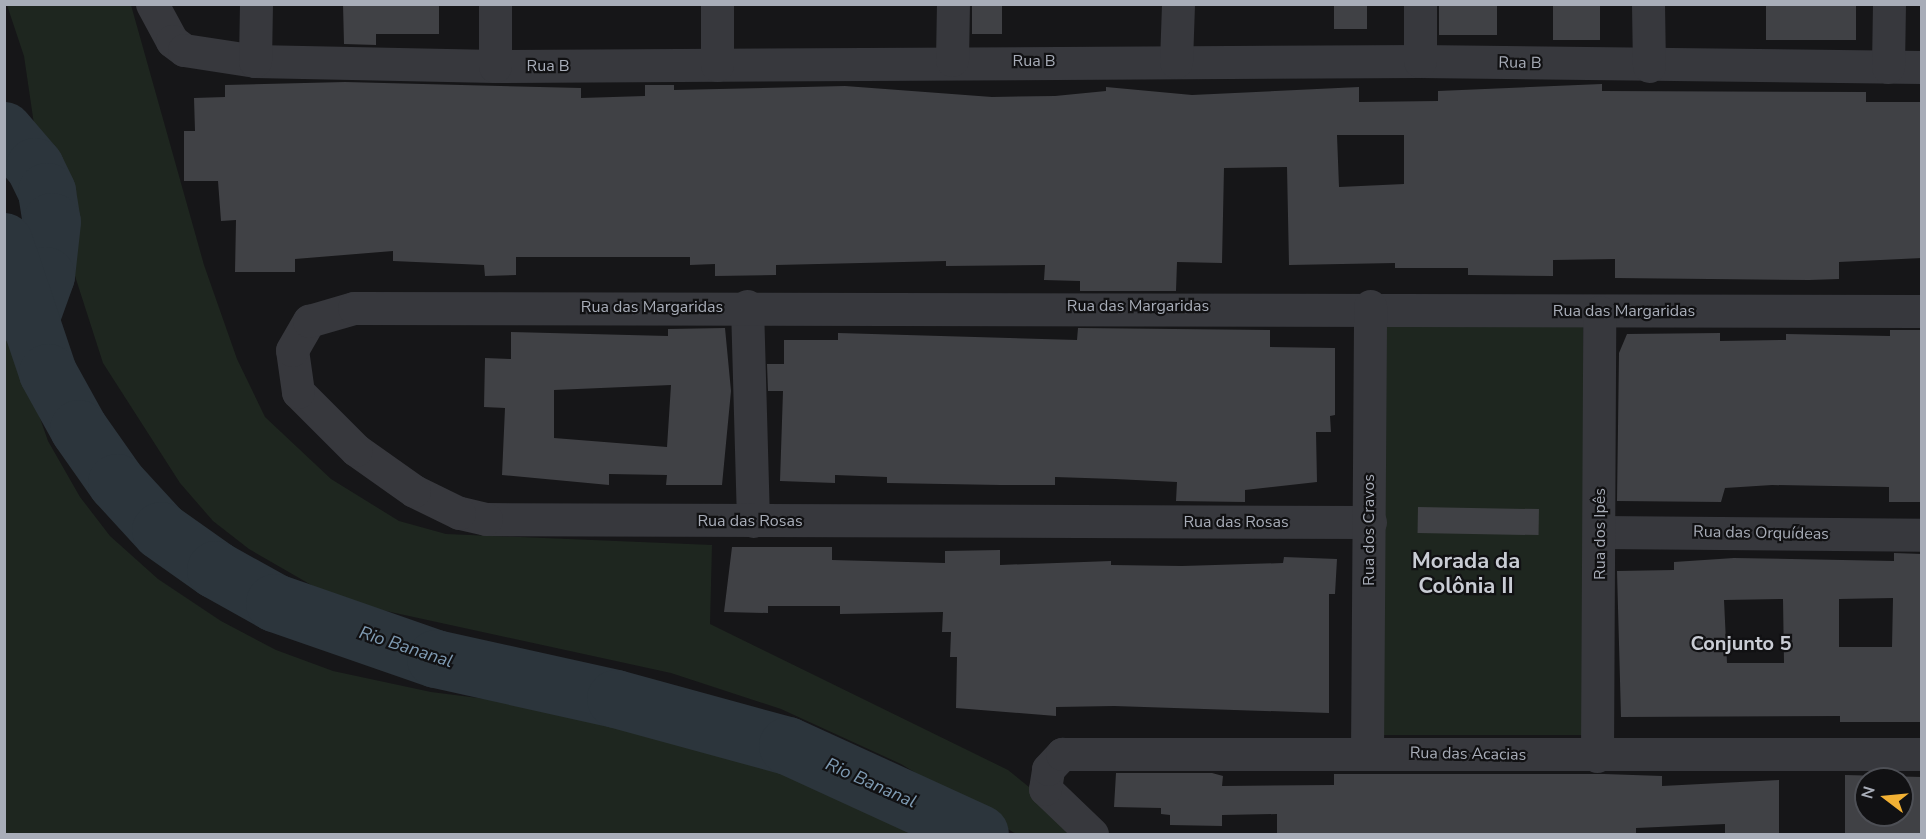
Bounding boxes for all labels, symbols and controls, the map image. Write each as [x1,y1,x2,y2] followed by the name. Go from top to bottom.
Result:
[1012,51,1056,71] street label: Rua B
[1498,53,1542,73] street label: Rua B
[526,56,570,76] street label: Rua B
[1067,296,1209,316] street label: Rua das Margaridas
[581,297,723,317] street label: Rua das Margaridas
[1553,301,1695,321] street label: Rua das Margaridas
[1359,474,1379,586] street label: Rua dos Cravos
[1590,488,1610,580] street label: Rua dos Ipês
[697,511,803,531] street label: Rua das Rosas
[1183,512,1289,532] street label: Rua das Rosas
[1693,522,1829,544] street label: Rua das Orquídeas
[1412,548,1520,600] district label: Morada da Colônia II
[356,622,456,672] water label: Rio Bananal
[1690,631,1792,655] district label: Conjunto 5
[1410,743,1526,765] street label: Rua das Acacias
[822,753,920,813] water label: Rio Bananal
[1854,767,1914,827] north arrow
[1856,784,1881,801] text: N

